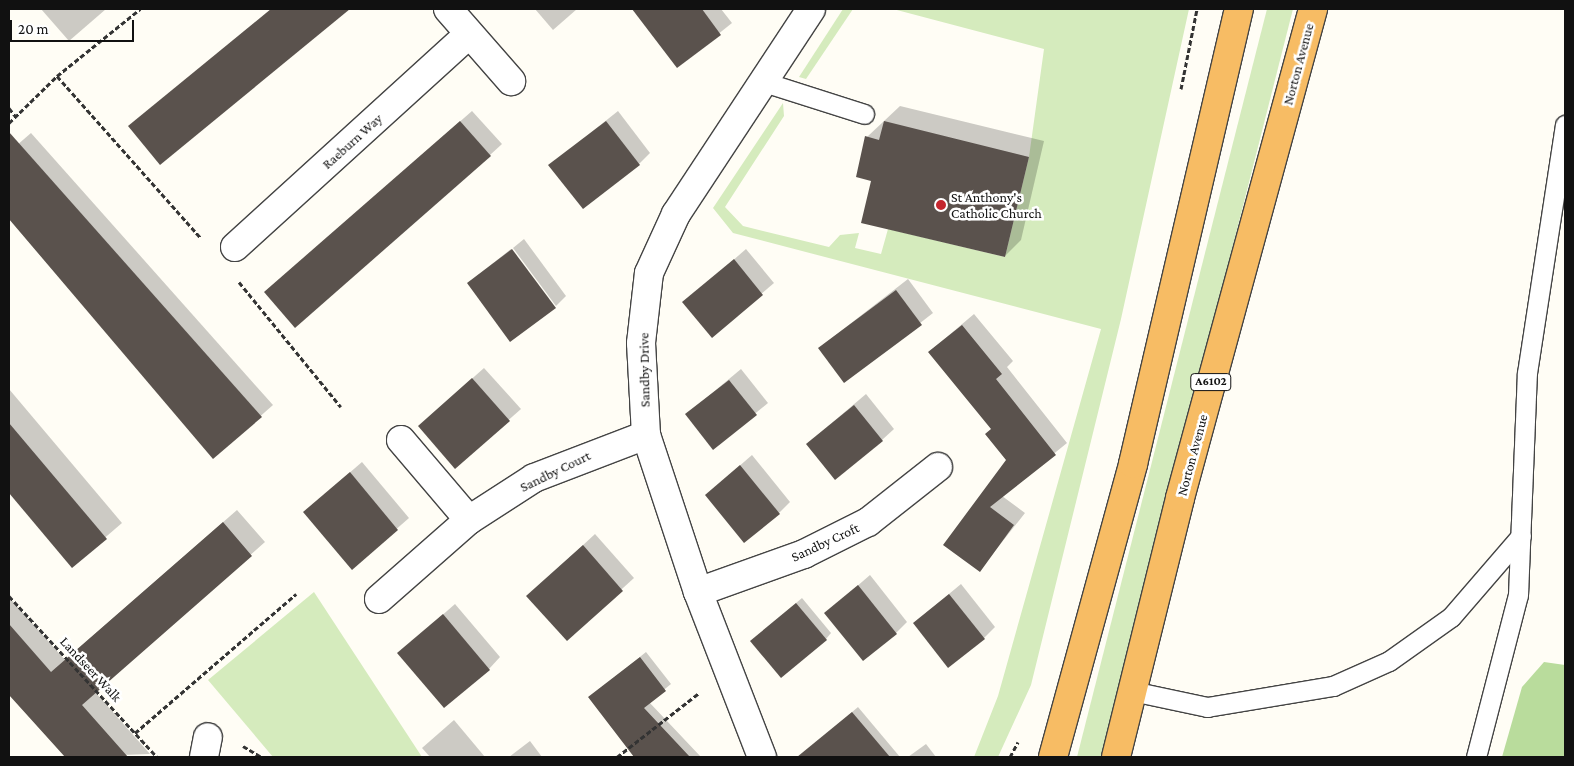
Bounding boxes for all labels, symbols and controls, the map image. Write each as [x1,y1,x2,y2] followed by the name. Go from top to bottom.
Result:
[12,10,136,42] scale bar
[18,21,49,37] text: 20 m
[1279,21,1317,107] street label: Norton Avenue
[318,110,386,172] street label: Raeburn Way
[951,189,1042,222] place label: St Anthony's Catholic Church
[935,199,947,211] marker: St Anthony's Catholic Church
[635,333,653,407] street label: Sandby Drive
[1190,372,1232,392] road number: A6102
[1173,412,1211,498] street label: Norton Avenue
[517,447,593,495] street label: Sandby Court
[788,519,862,565] street label: Sandby Croft
[57,633,125,705] street label: Landseer Walk

